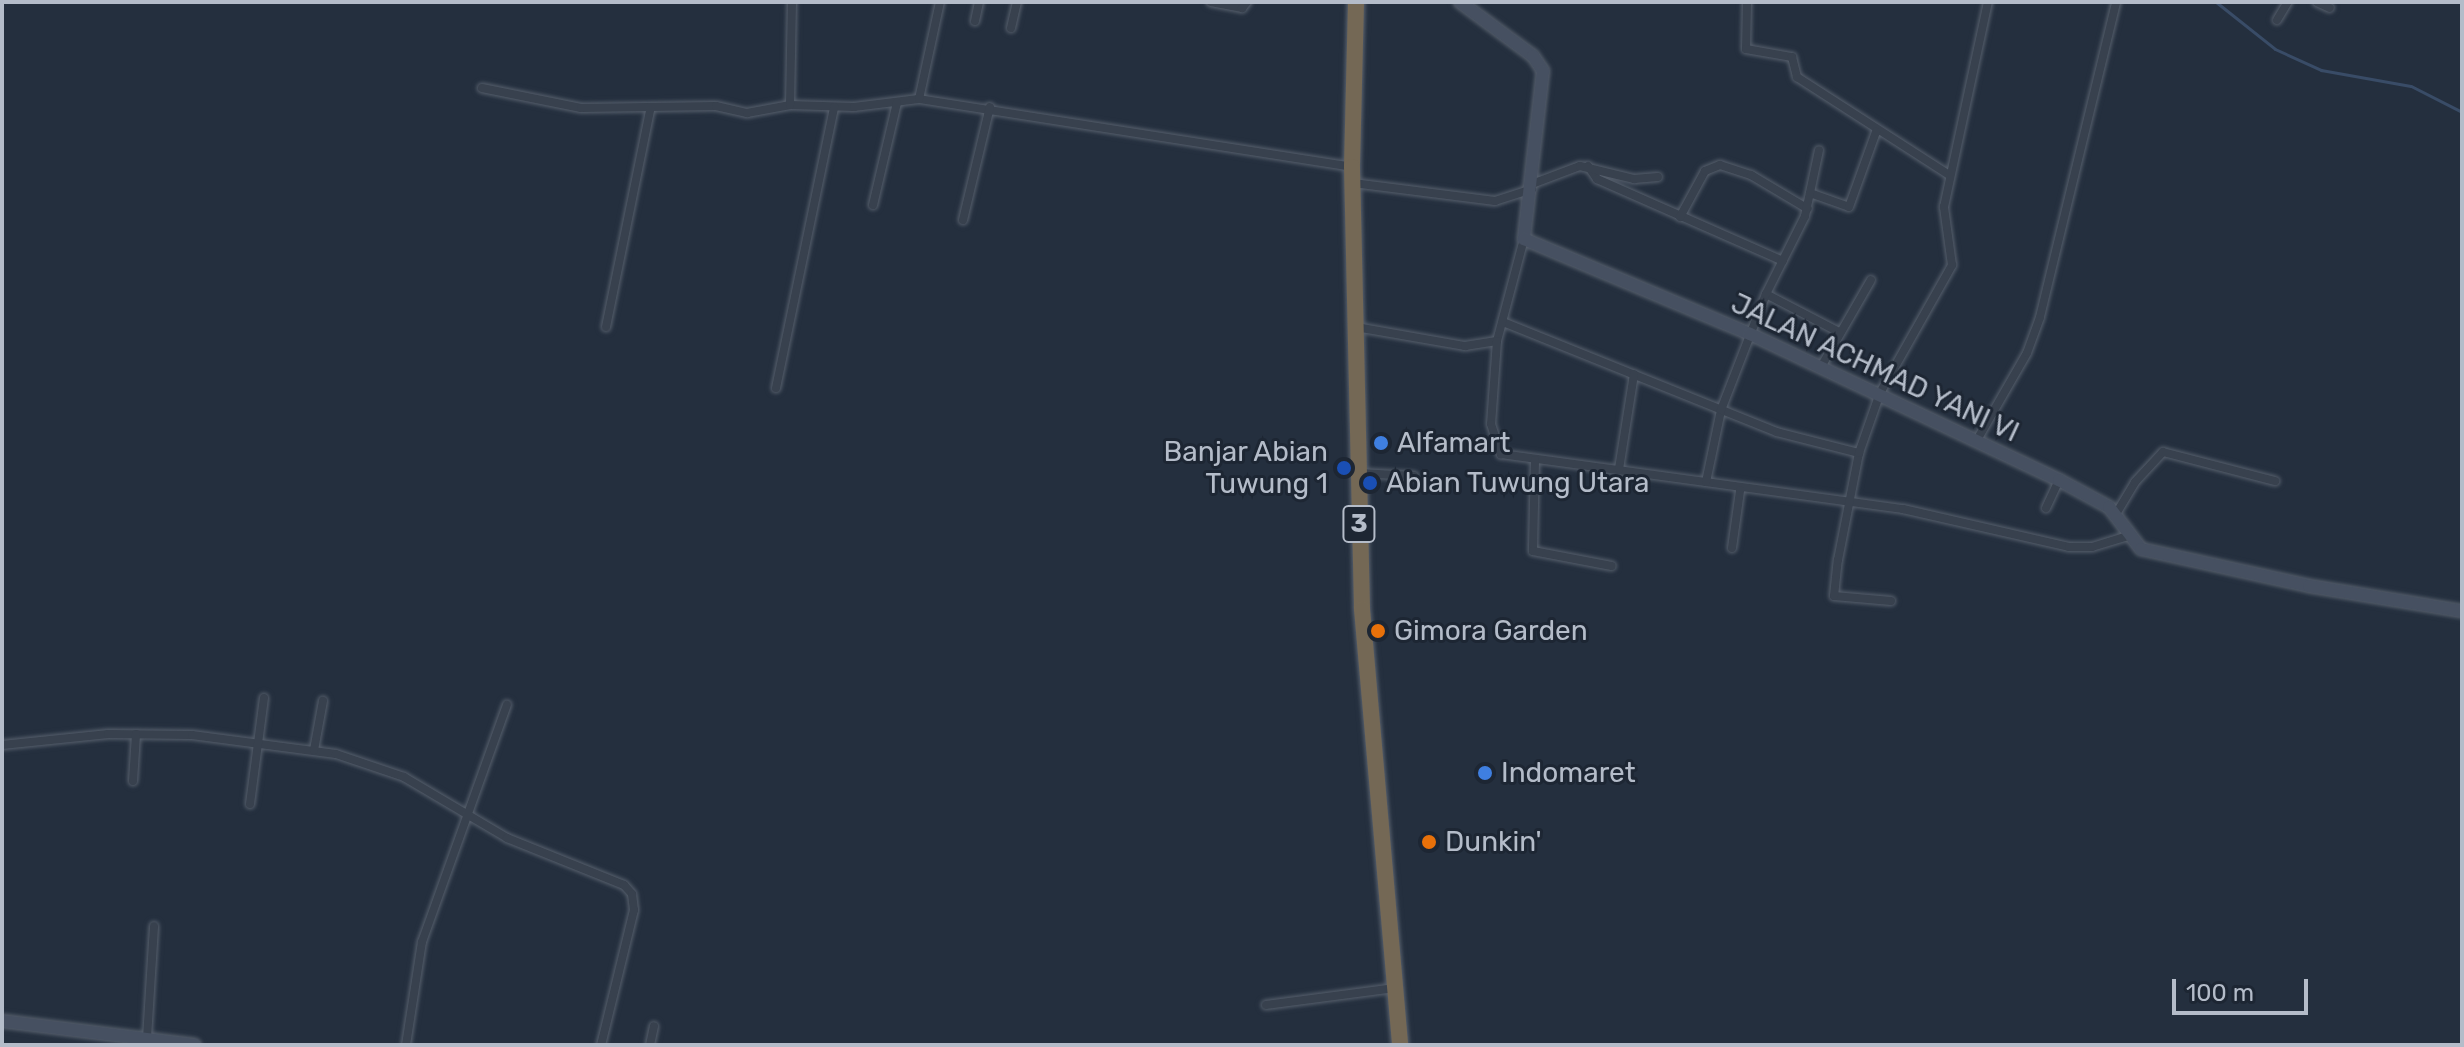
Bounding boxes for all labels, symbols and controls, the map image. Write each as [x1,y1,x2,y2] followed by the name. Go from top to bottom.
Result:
[1725,286,2025,450] street label: JALAN ACHMAD YANI VI
[1397,426,1511,460] place label: Alfamart
[1372,434,1390,452] marker: Alfamart
[1162,435,1328,501] place label: Banjar Abian Tuwung 1
[1335,459,1353,477] marker: Banjar Abian Tuwung 1
[1386,466,1650,500] place label: Abian Tuwung Utara
[1361,474,1379,492] marker: Abian Tuwung Utara
[1341,502,1377,546] road number: 3
[1394,614,1588,648] place label: Gimora Garden
[1369,622,1387,640] marker: Gimora Garden
[1501,756,1636,790] place label: Indomaret
[1476,764,1494,782] marker: Indomaret
[1445,825,1542,859] place label: Dunkin'
[1420,833,1438,851] marker: Dunkin'
[2176,963,2312,1013] scale bar
[2186,979,2254,1007] text: 100 m

